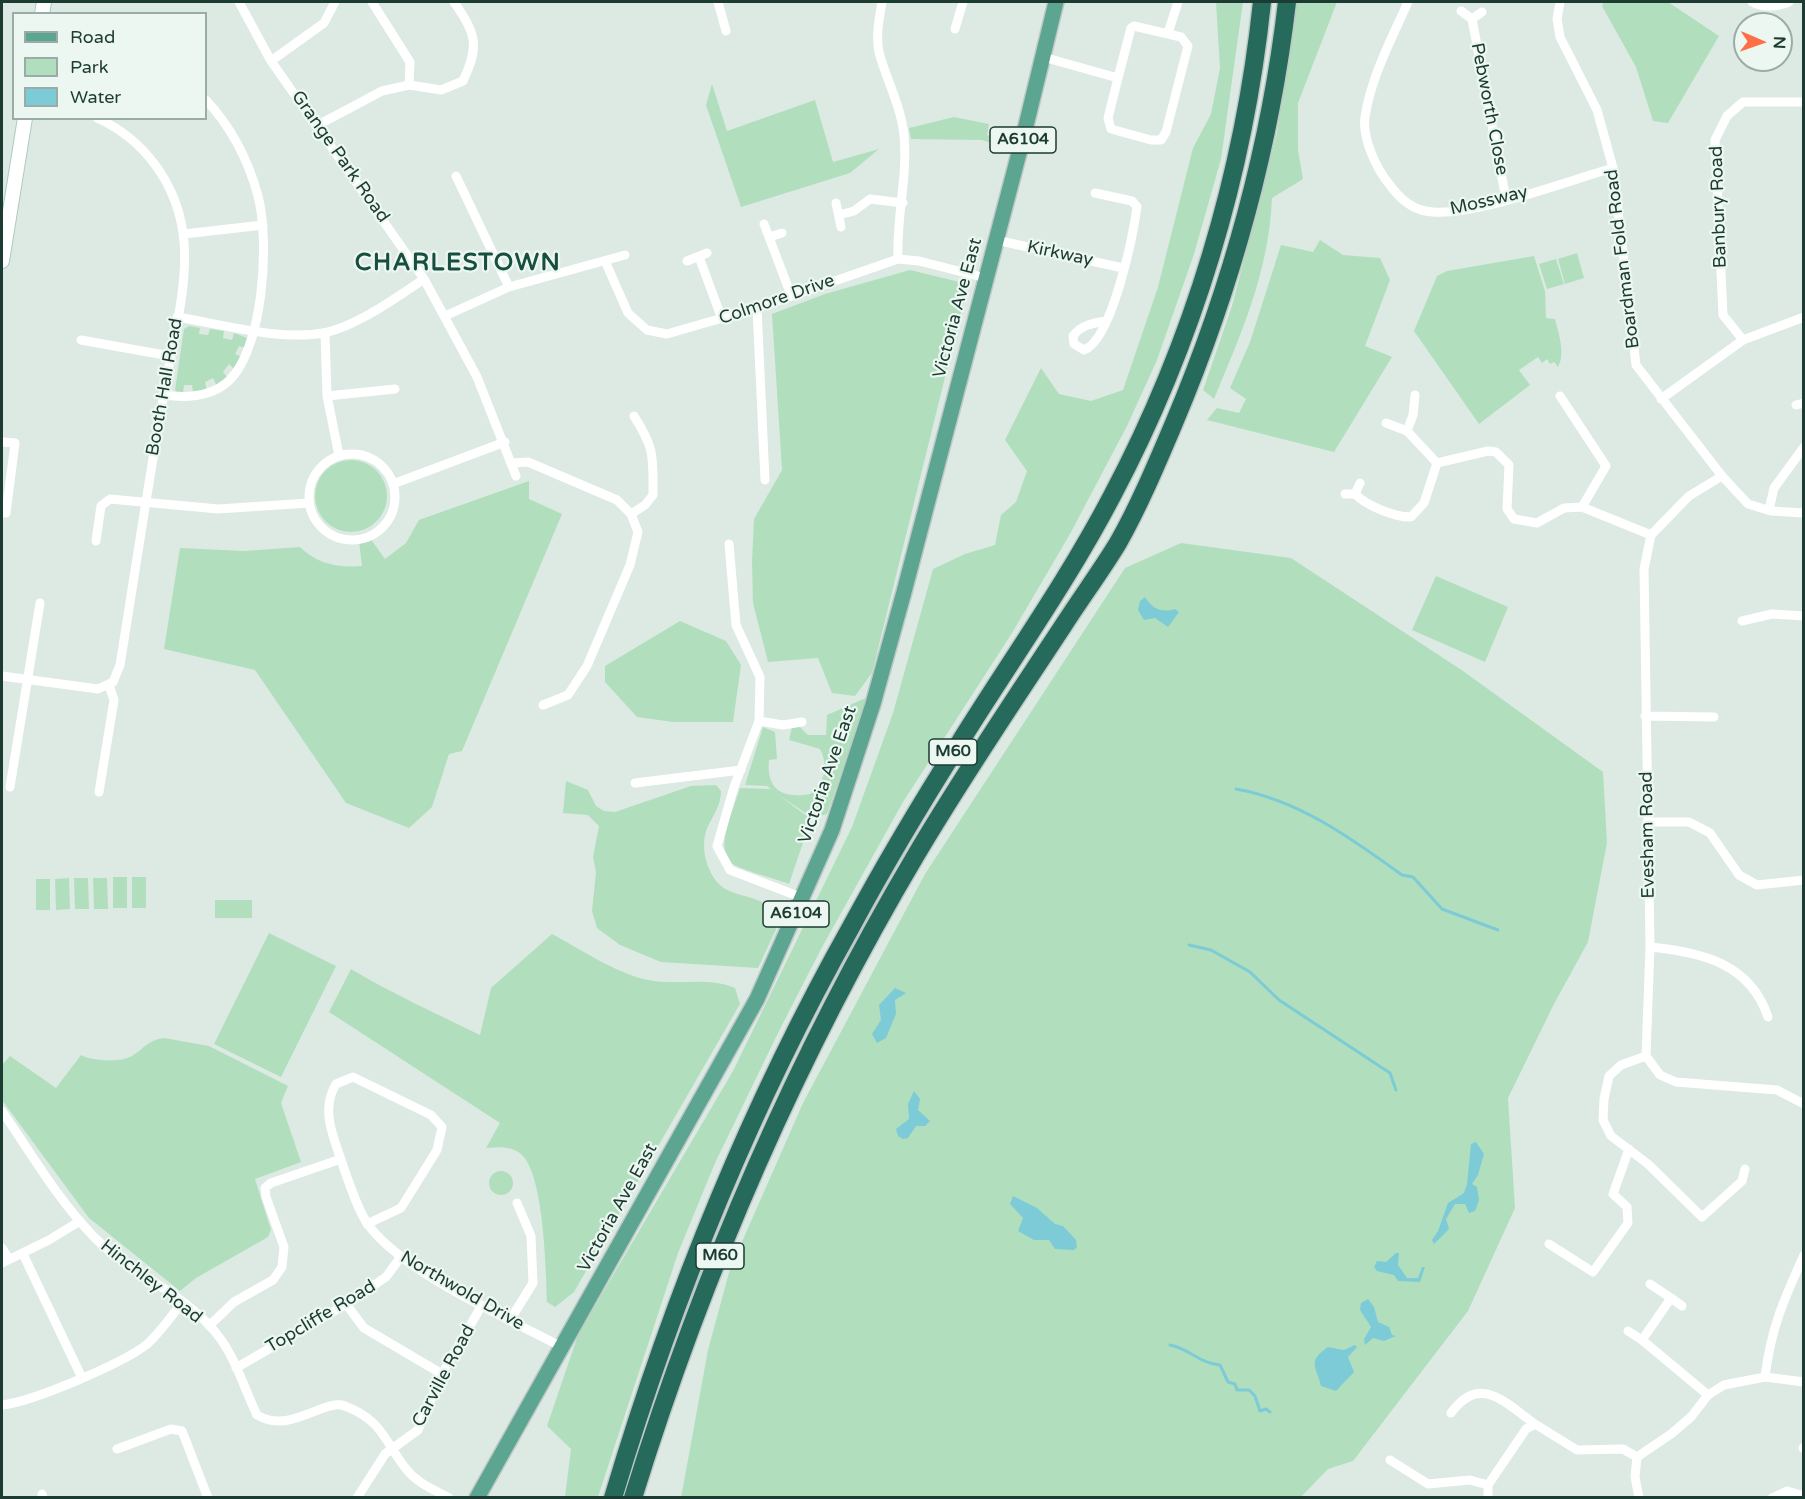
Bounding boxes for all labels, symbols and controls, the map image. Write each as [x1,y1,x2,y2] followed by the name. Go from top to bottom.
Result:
[12,12,207,120] legend
[1733,12,1793,72] north arrow
[70,26,115,48] text: Road
[1769,36,1789,49] text: N
[1466,41,1512,177] street label: Pebworth Close
[70,56,108,78] text: Park
[70,86,121,108] text: Water
[286,87,394,227] street label: Grange Park Road
[990,127,1056,153] road number: A6104
[1706,145,1732,269] street label: Banbury Road
[1601,168,1645,350] street label: Boardman Fold Road
[1448,182,1530,220] street label: Mossway
[929,236,987,380] street label: Victoria Ave East
[1025,236,1095,272] street label: Kirkway
[355,250,561,278] district label: CHARLESTOWN
[716,270,838,330] street label: Colmore Drive
[142,317,188,457] street label: Booth Hall Road
[794,703,862,847] street label: Victoria Ave East
[929,739,977,765] road number: M60
[1636,771,1660,899] street label: Evesham Road
[763,901,829,927] road number: A6104
[574,1140,662,1276] street label: Victoria Ave East
[96,1235,206,1329] street label: Hinchley Road
[696,1243,744,1269] road number: M60
[396,1247,528,1335] street label: Northwold Drive
[262,1276,380,1358] street label: Topcliffe Road
[408,1321,480,1431] street label: Carville Road

